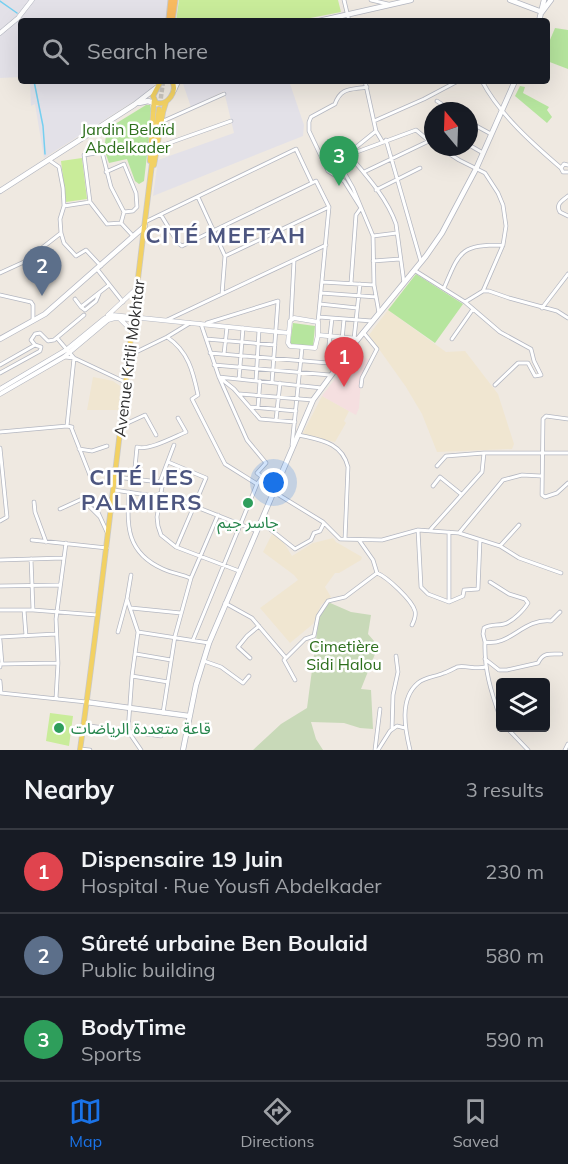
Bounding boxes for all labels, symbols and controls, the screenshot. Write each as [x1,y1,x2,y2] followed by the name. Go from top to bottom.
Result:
[18,18,550,84] search box
[39,35,72,68] icon: search
[87,37,208,65] text: Search here
[424,102,478,156] north arrow
[81,119,175,157] park label: Jardin Belaïd Abdelkader
[320,136,358,186] pin: 3
[146,221,306,249] district label: CITÉ MEFTAH
[22,246,62,296] pin: 2
[109,278,149,438] street label: Avenue Kritli Mokhtar
[324,338,364,387] pin: 1
[81,463,203,516] district label: CITÉ LES PALMIERS
[259,468,288,497] your location
[241,496,255,510] marker: جاسر جيم
[217,512,279,535] place label: جاسر جيم
[306,636,382,674] park label: Cimetière Sidi Halou
[496,678,550,732] map controls
[496,678,550,732] button: layers
[71,718,211,738] place label: قاعة متعددة الرياضات
[52,721,66,735] marker: قاعة متعددة الرياضات
[24,773,114,806] text: Nearby
[466,777,544,802] text: 3 results
[81,845,283,873] text: Dispensaire 19 Juin
[38,859,50,884] text: 1
[485,859,544,884] text: 230 m
[81,873,382,898] text: Hospital · Rue Yousfi Abdelkader
[81,929,368,957] text: Sûreté urbaine Ben Boulaid
[38,943,50,968] text: 2
[485,943,544,968] text: 580 m
[81,957,216,982] text: Public building
[81,1013,186,1041] text: BodyTime
[38,1027,50,1052] text: 3
[485,1027,544,1052] text: 590 m
[81,1041,142,1066] text: Sports
[69,1095,102,1151] tab: Map
[240,1095,314,1151] tab: Directions
[453,1095,499,1151] tab: Saved

